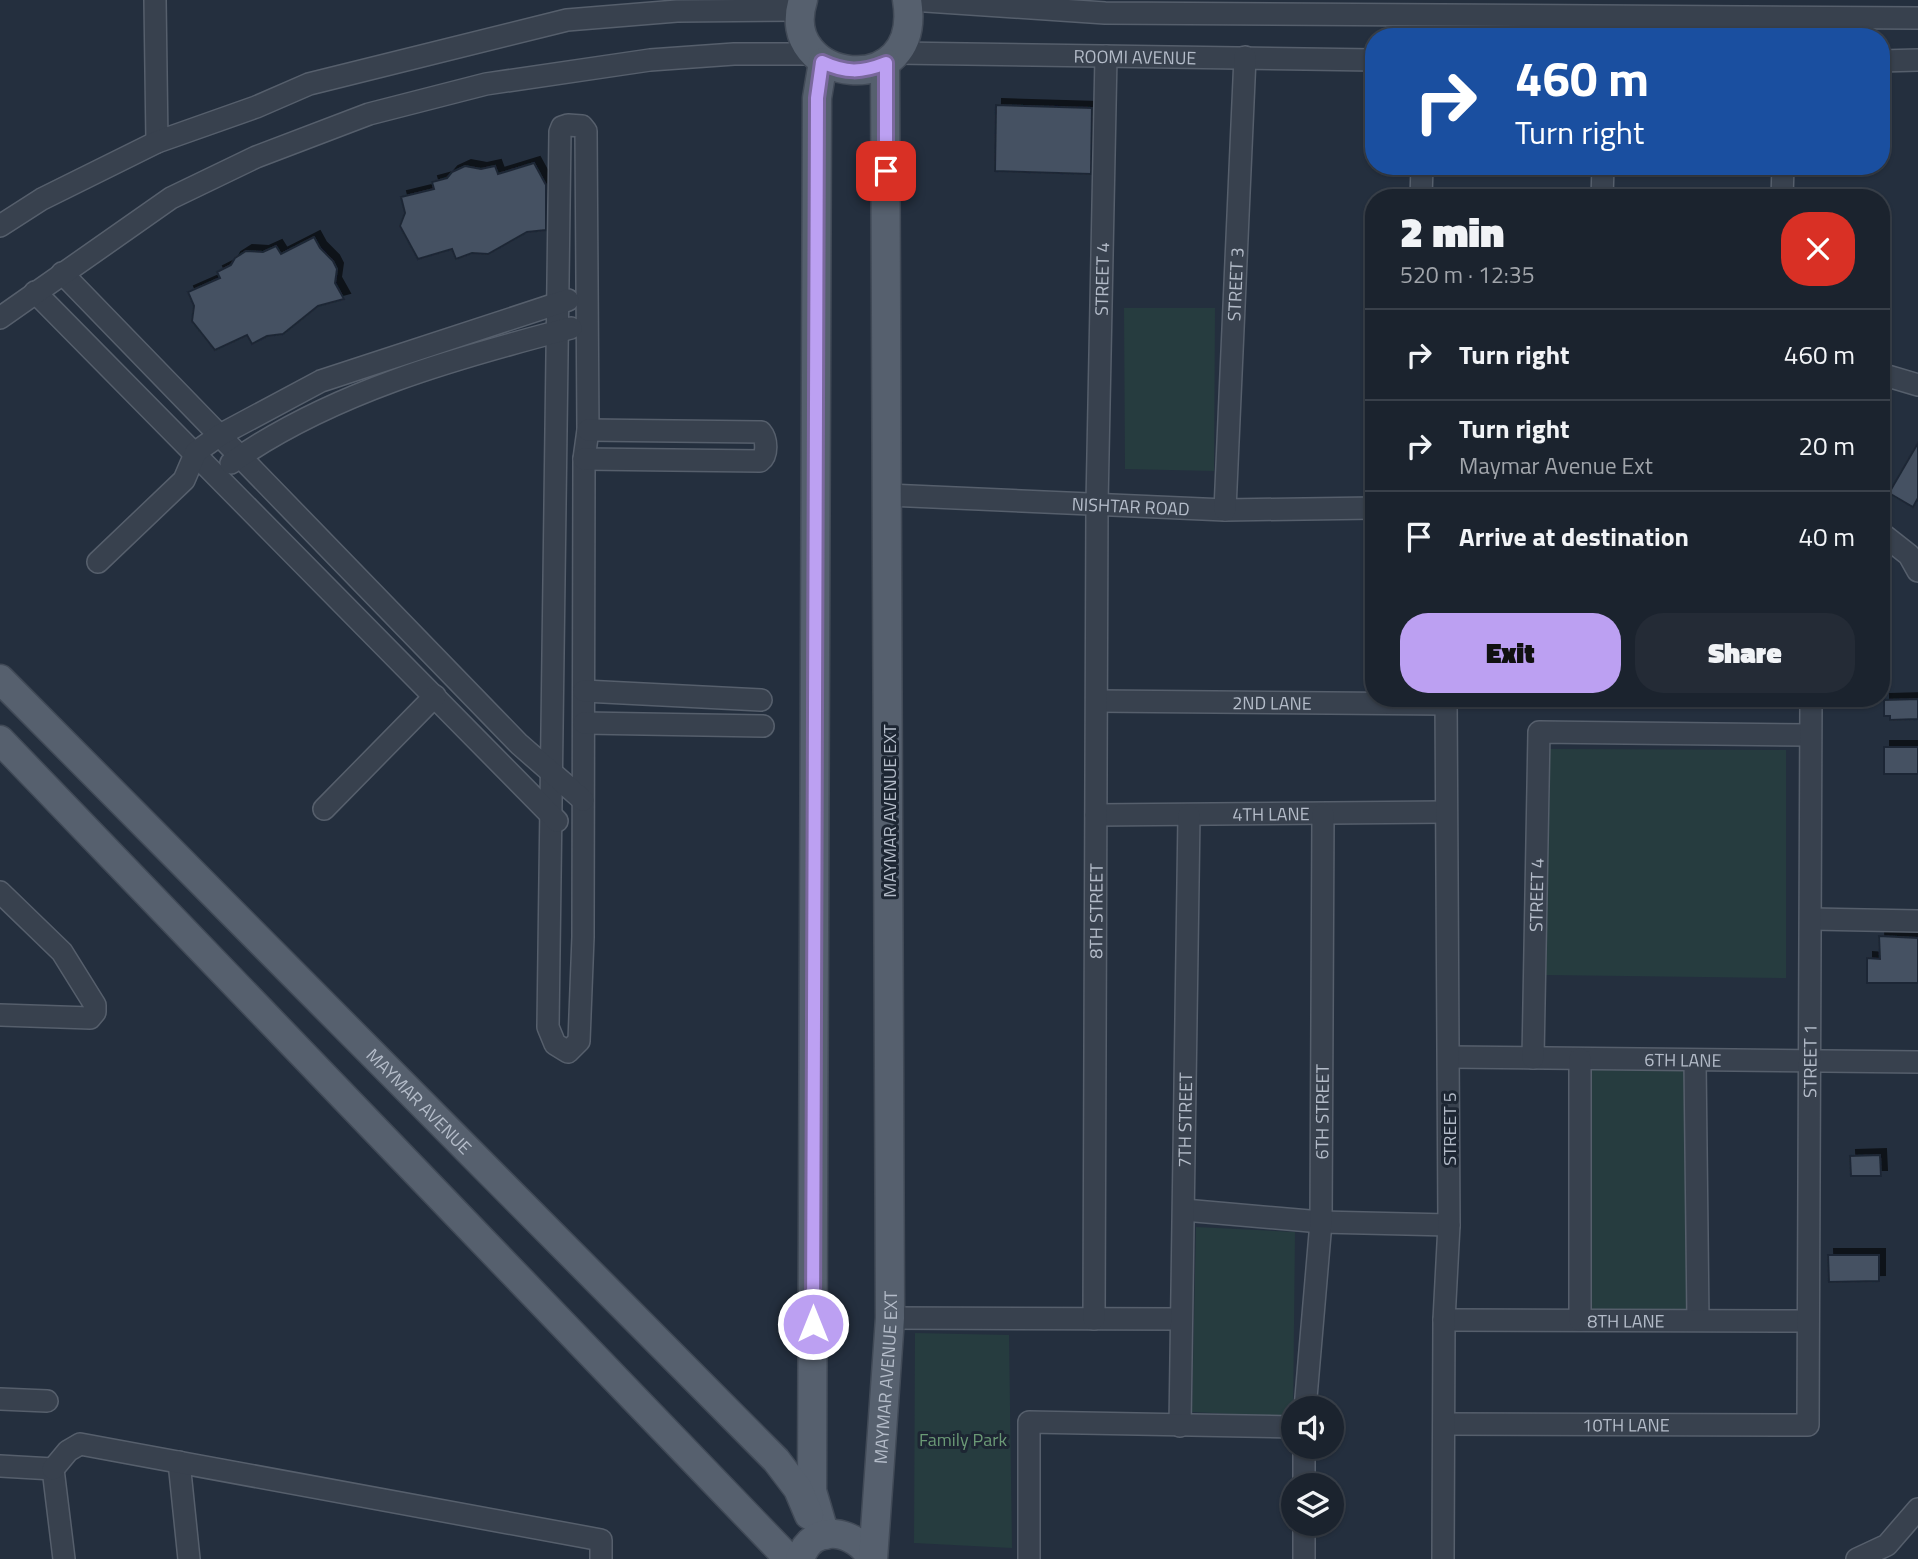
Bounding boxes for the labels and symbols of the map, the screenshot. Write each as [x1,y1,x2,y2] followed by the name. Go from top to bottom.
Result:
[1073,42,1197,71] street label: ROOMI AVENUE
[856,141,916,201] pin
[1087,242,1116,316] street label: STREET 4
[1220,247,1250,322] street label: STREET 3
[1071,490,1190,522] street label: NISHTAR ROAD
[1232,689,1312,716] street label: 2ND LANE
[876,724,903,898] street label: MAYMAR AVENUE EXT
[1232,800,1310,827] street label: 4TH LANE
[1522,858,1550,932] street label: STREET 4
[1082,863,1109,959] street label: 8TH STREET
[1796,1024,1823,1098] street label: STREET 1
[360,1042,478,1160] street label: MAYMAR AVENUE
[1644,1046,1722,1073] street label: 6TH LANE
[1308,1063,1335,1159] street label: 6TH STREET
[1170,1072,1199,1168] street label: 7TH STREET
[1436,1092,1463,1166] street label: STREET 5
[776,1287,850,1361] position arrow
[866,1290,904,1465] street label: MAYMAR AVENUE EXT
[1587,1307,1665,1334] street label: 8TH LANE
[1582,1411,1670,1438] street label: 10TH LANE
[919,1426,1007,1453] park label: Family Park

